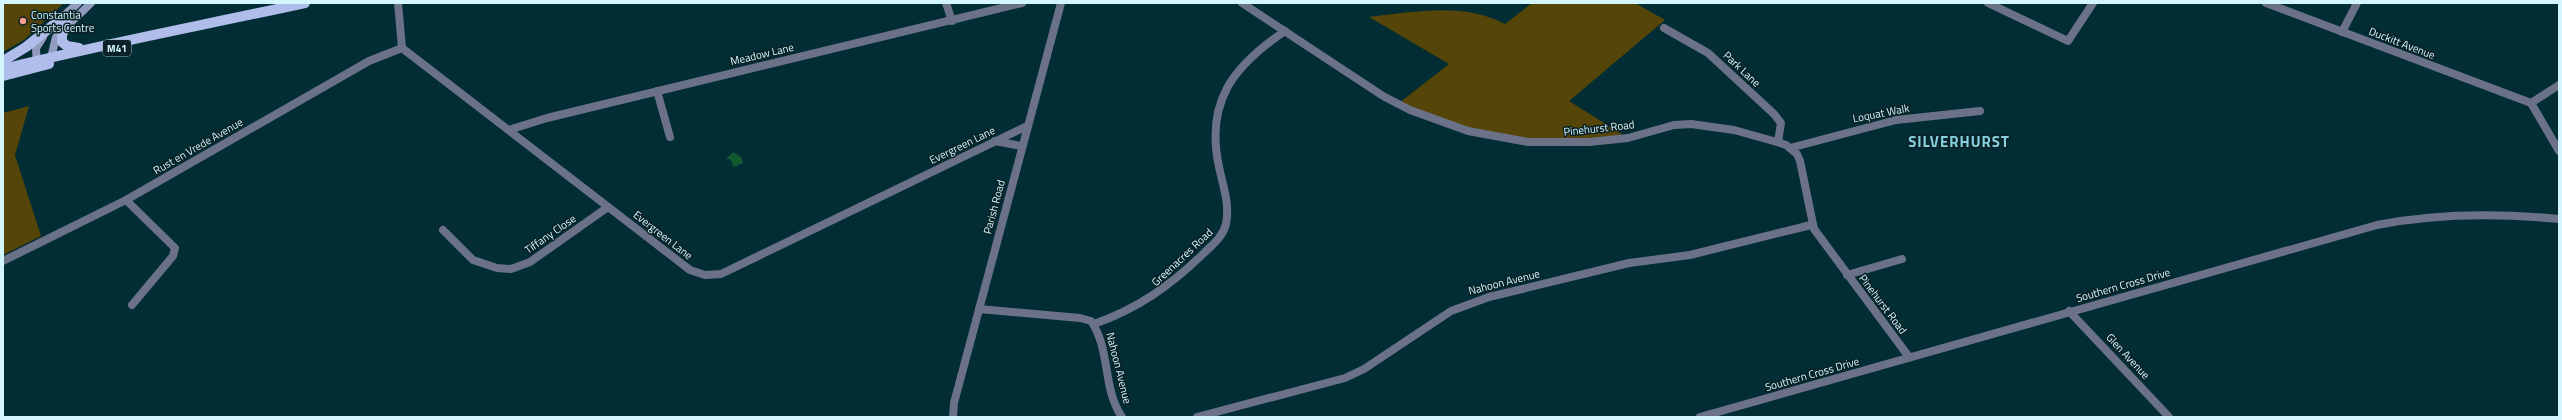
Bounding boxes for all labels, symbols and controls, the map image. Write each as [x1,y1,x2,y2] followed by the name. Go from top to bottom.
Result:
[31,7,95,36] place label: Constantia Sports Centre
[18,16,28,26] marker: Constantia Sports Centre
[2366,23,2438,63] street label: Duckitt Avenue
[729,39,796,69] street label: Meadow Lane
[103,40,131,56] road number: M41
[1720,48,1764,91] street label: Park Lane
[1851,100,1911,126] street label: Loquat Walk
[150,113,246,178] street label: Rust en Vrede Avenue
[1563,116,1635,140] street label: Pinehurst Road
[926,122,998,168] street label: Evergreen Lane
[1908,130,2010,153] district label: SILVERHURST
[979,178,1009,236] street label: Parish Road
[630,207,696,264] street label: Evergreen Lane
[521,210,579,258] street label: Tiffany Close
[1148,224,1216,290] street label: Greenacres Road
[2074,264,2172,306] street label: Southern Cross Drive
[1467,265,1542,299] street label: Nahoon Avenue
[1855,271,1911,337] street label: Pinehurst Road
[2103,329,2154,383] street label: Glen Avenue
[1102,331,1136,406] street label: Nahoon Avenue
[1763,353,1861,395] street label: Southern Cross Drive

